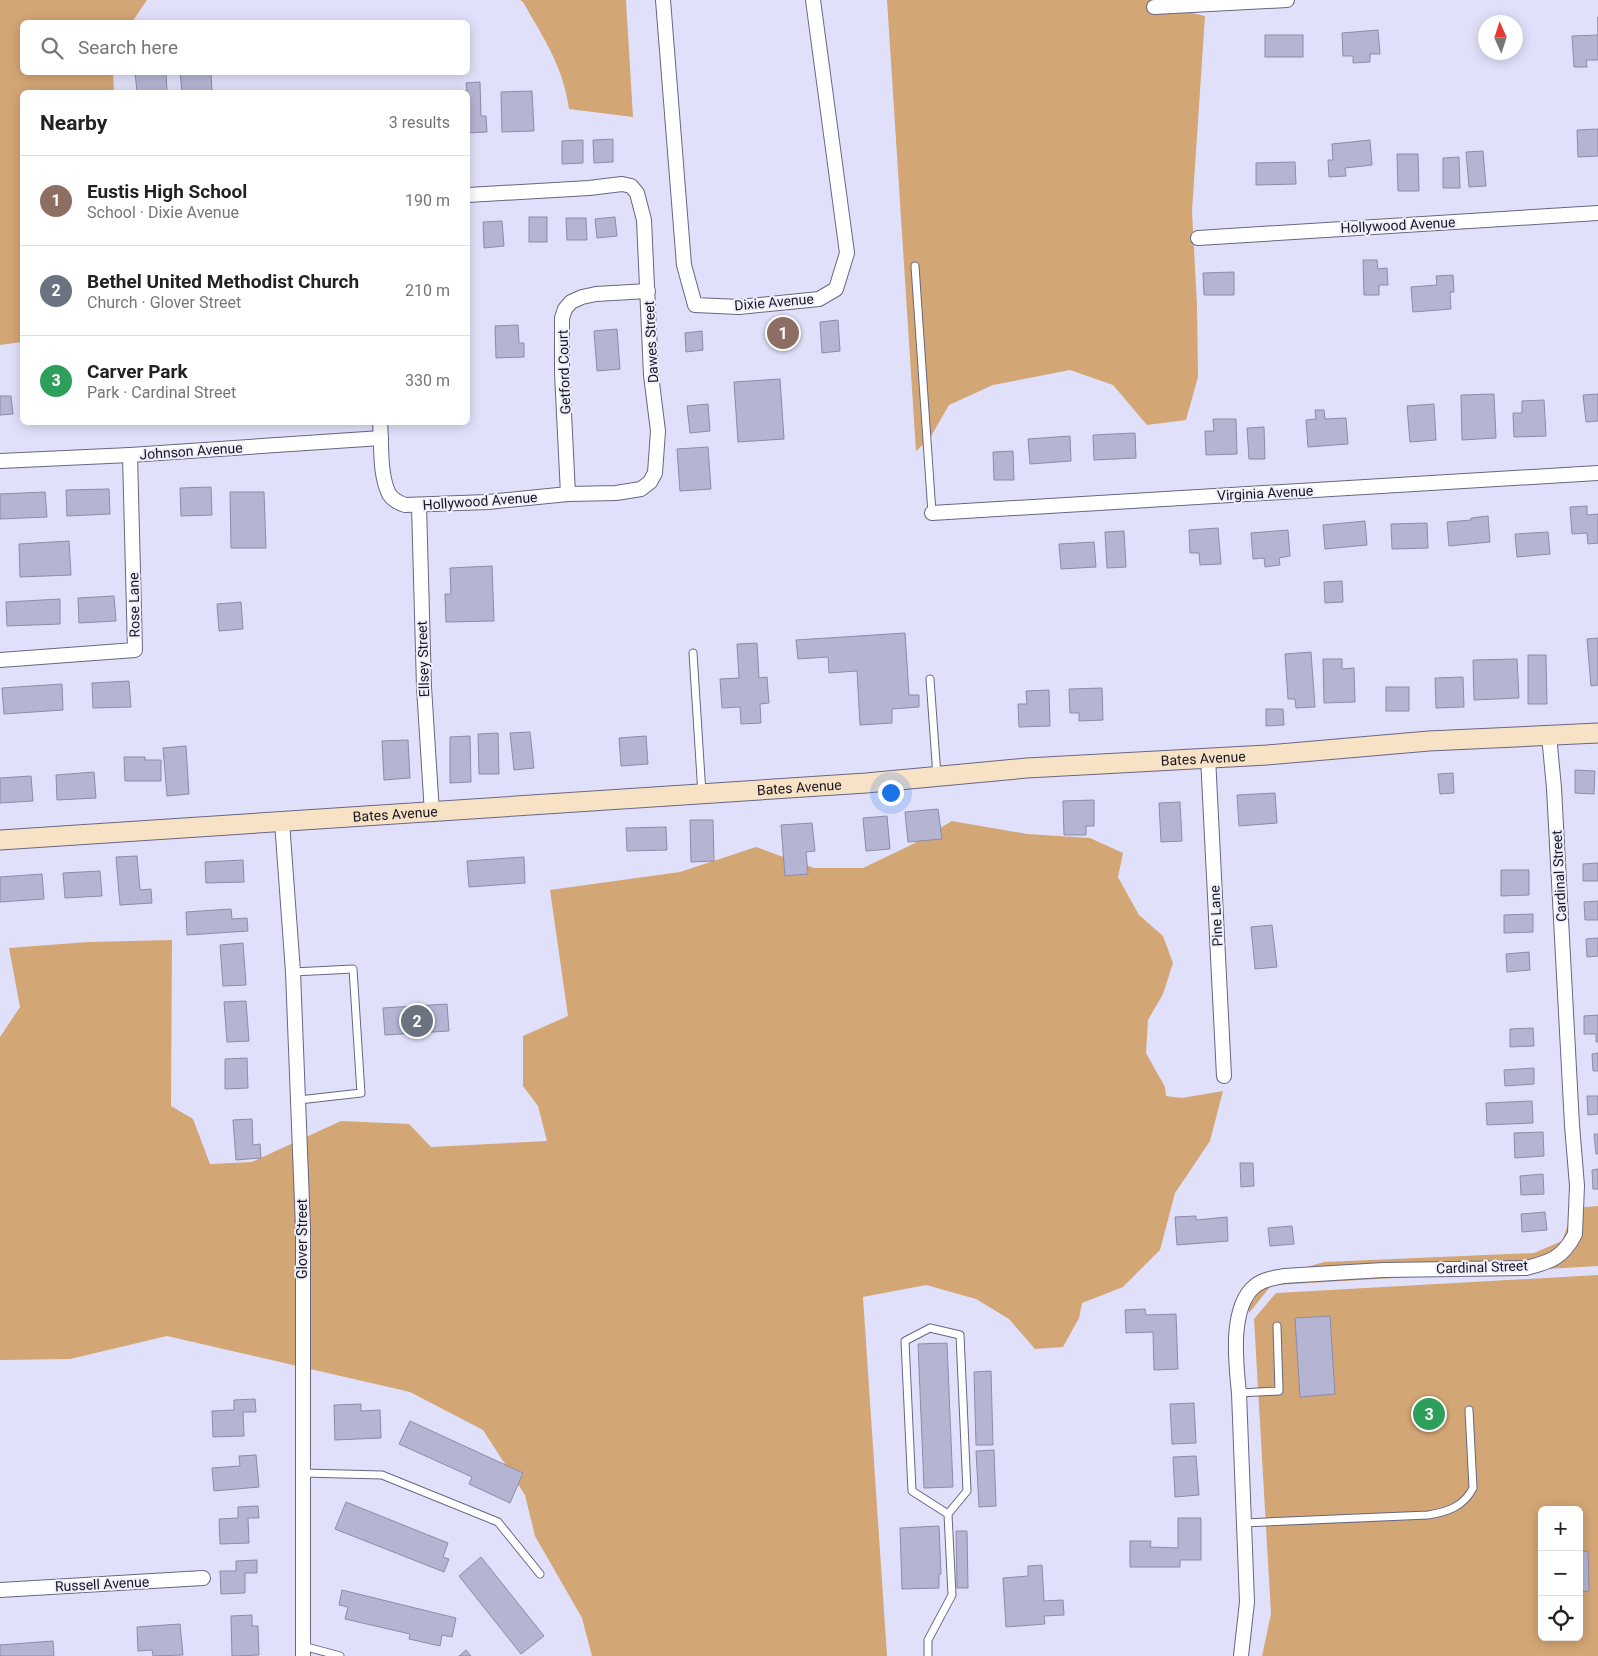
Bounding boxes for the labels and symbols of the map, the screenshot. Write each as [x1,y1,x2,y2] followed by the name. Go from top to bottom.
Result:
[1478,15,1523,60] north arrow
[1340,214,1456,236] street label: Hollywood Avenue
[734,291,814,313] street label: Dixie Avenue
[641,300,661,384] street label: Dawes Street
[767,314,799,352] pin: 1
[555,329,573,415] street label: Getford Court
[139,439,243,463] street label: Johnson Avenue
[1217,482,1313,504] street label: Virginia Avenue
[422,489,538,513] street label: Hollywood Avenue
[125,572,143,638] street label: Rose Lane
[414,620,432,697] street label: Ellsey Street
[1160,748,1246,769] street label: Bates Avenue
[756,777,842,798] street label: Bates Avenue
[878,780,904,806] your location
[352,803,438,825] street label: Bates Avenue
[1549,829,1569,922] street label: Cardinal Street
[1206,885,1226,947] street label: Pine Lane
[401,1002,433,1040] pin: 2
[294,1199,310,1279] street label: Glover Street
[1436,1257,1529,1277] street label: Cardinal Street
[1413,1395,1445,1433] pin: 3
[55,1574,149,1594] street label: Russell Avenue

